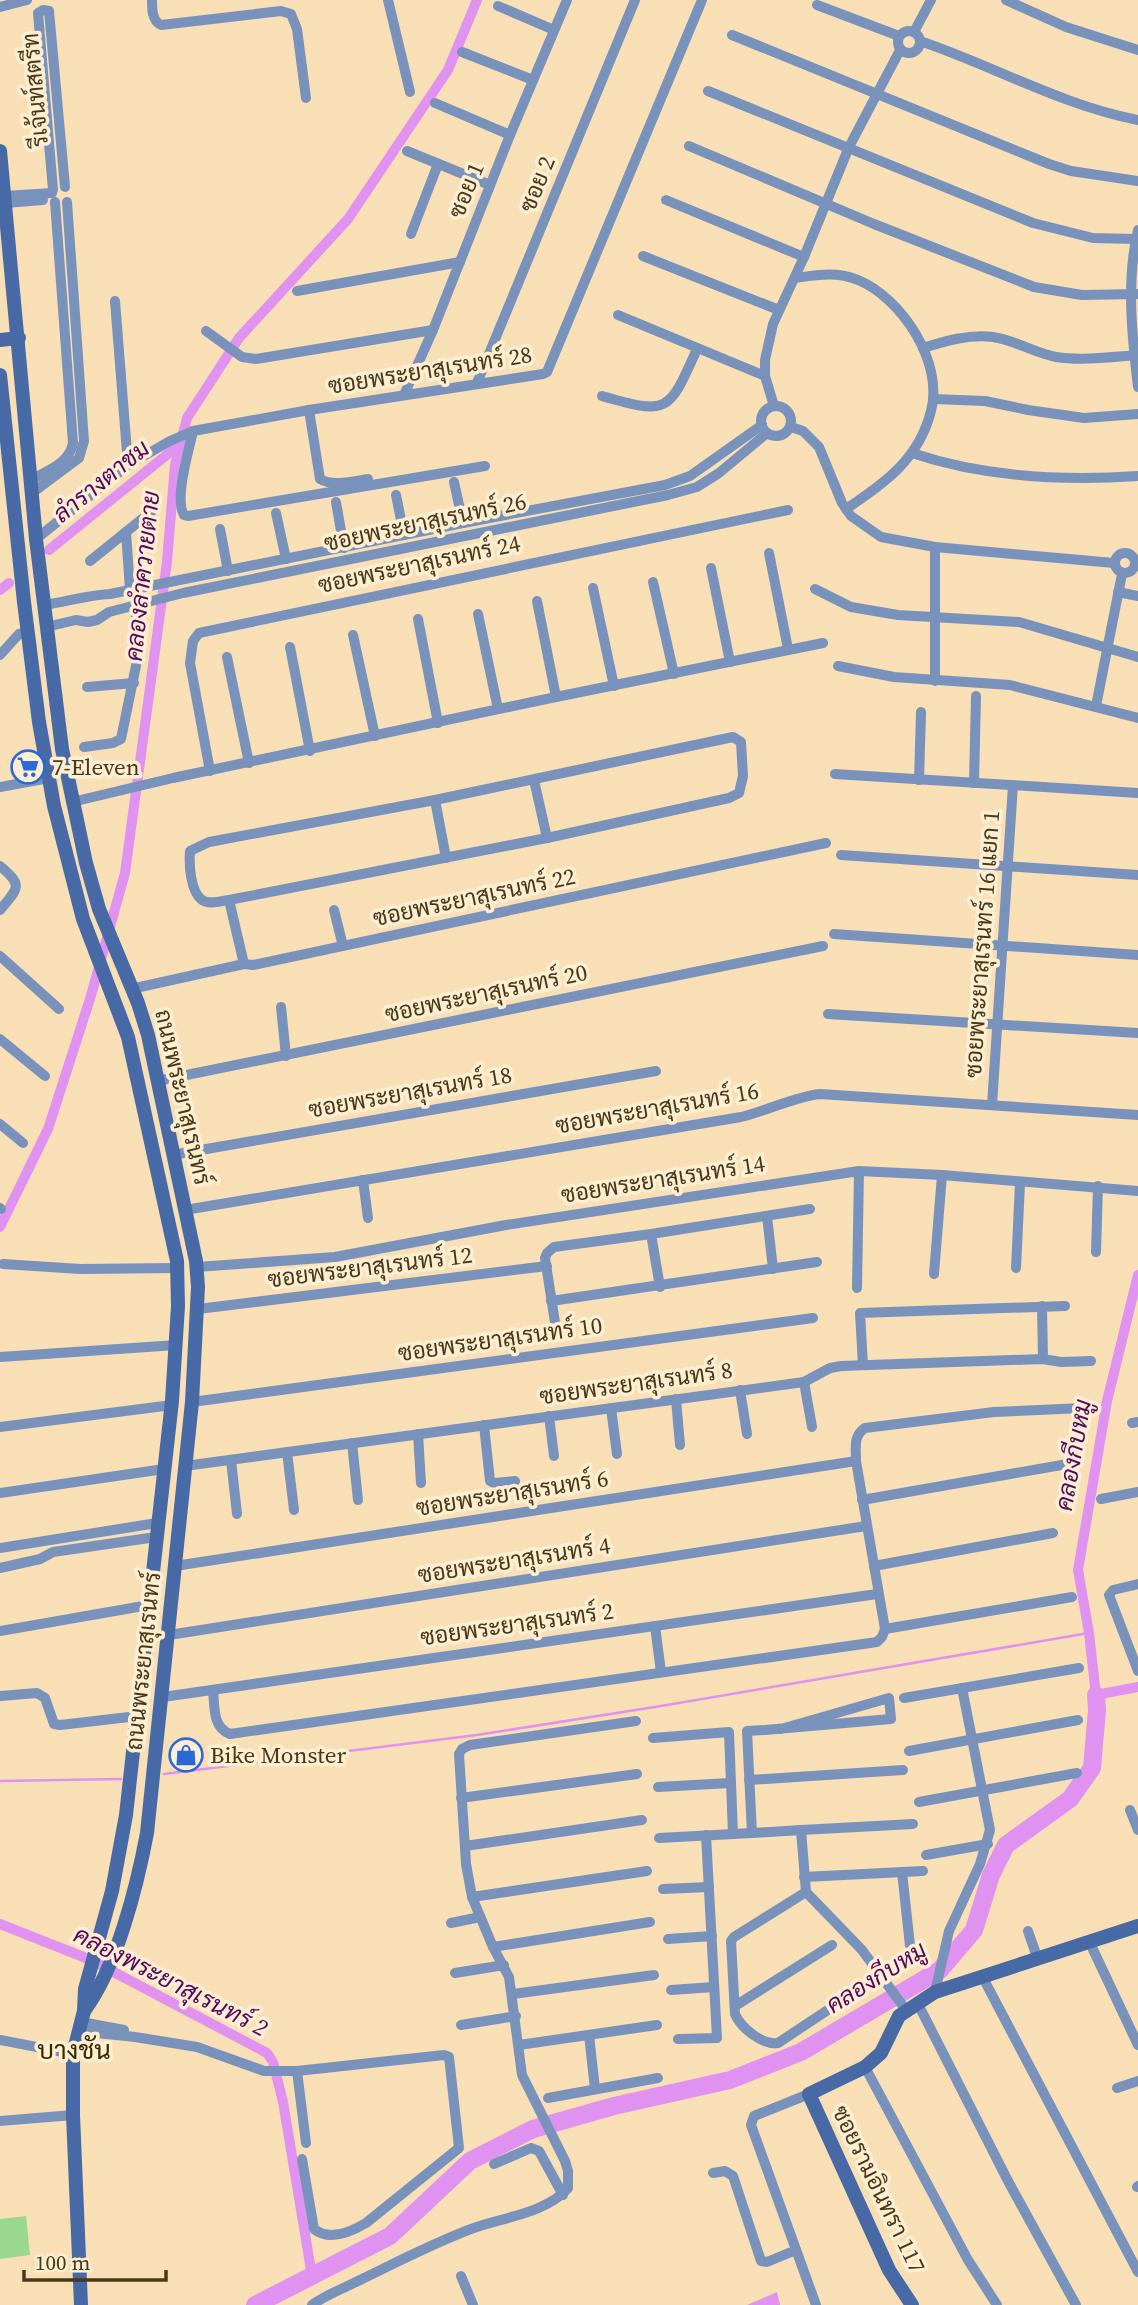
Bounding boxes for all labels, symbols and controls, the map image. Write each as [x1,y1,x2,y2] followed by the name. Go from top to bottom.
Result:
[14,32,56,150] street label: รีเจ้นท์สตรีท
[511,151,563,217] street label: ซอย 2
[440,157,492,223] street label: ซอย 1
[326,338,534,402] street label: ซอยพระยาสุเรนทร์ 28
[46,432,156,530] water label: ลำรางตาชม
[321,485,529,559] street label: ซอยพระยาสุเรนทร์ 26
[117,489,167,663] water label: คลองลำควายตาย
[315,527,524,601] street label: ซอยพระยาสุเรนทร์ 24
[9,748,47,786] supermarket icon: 7-Eleven
[52,751,140,783] place label: 7-Eleven
[957,809,1007,1079] street label: ซอยพระยาสุเรนทร์ 16 แยก 1
[370,860,578,934] street label: ซอยพระยาสุเรนทร์ 22
[382,956,590,1030] street label: ซอยพระยาสุเรนทร์ 20
[147,1006,219,1188] street label: ถนนพระยาสุเรนทร์
[306,1058,514,1126] street label: ซอยพระยาสุเรนทร์ 18
[553,1074,761,1142] street label: ซอยพระยาสุเรนทร์ 16
[559,1147,768,1211] street label: ซอยพระยาสุเรนทร์ 14
[266,1239,474,1295] street label: ซอยพระยาสุเรนทร์ 12
[396,1309,604,1369] street label: ซอยพระยาสุเรนทร์ 10
[537,1354,735,1412] street label: ซอยพระยาสุเรนทร์ 8
[1047,1396,1100,1514] water label: คลองกีบหมู
[413,1462,611,1524] street label: ซอยพระยาสุเรนทร์ 6
[415,1529,613,1591] street label: ซอยพระยาสุเรนทร์ 4
[118,1570,168,1752] street label: ถนนพระยาสุเรนทร์
[418,1595,616,1653] street label: ซอยพระยาสุเรนทร์ 2
[167,1736,205,1774] shop icon: Bike Monster
[210,1739,347,1771] place label: Bike Monster
[68,1918,274,2044] water label: คลองพระยาสุเรนทร์ 2
[819,1933,933,2022] water label: คลองกีบหมู
[37,2032,111,2068] district label: บางชัน
[825,2100,933,2278] street label: ซอยรามอินทรา 117
[24,2238,166,2282] scale bar
[35,2248,90,2277] text: 100 m

